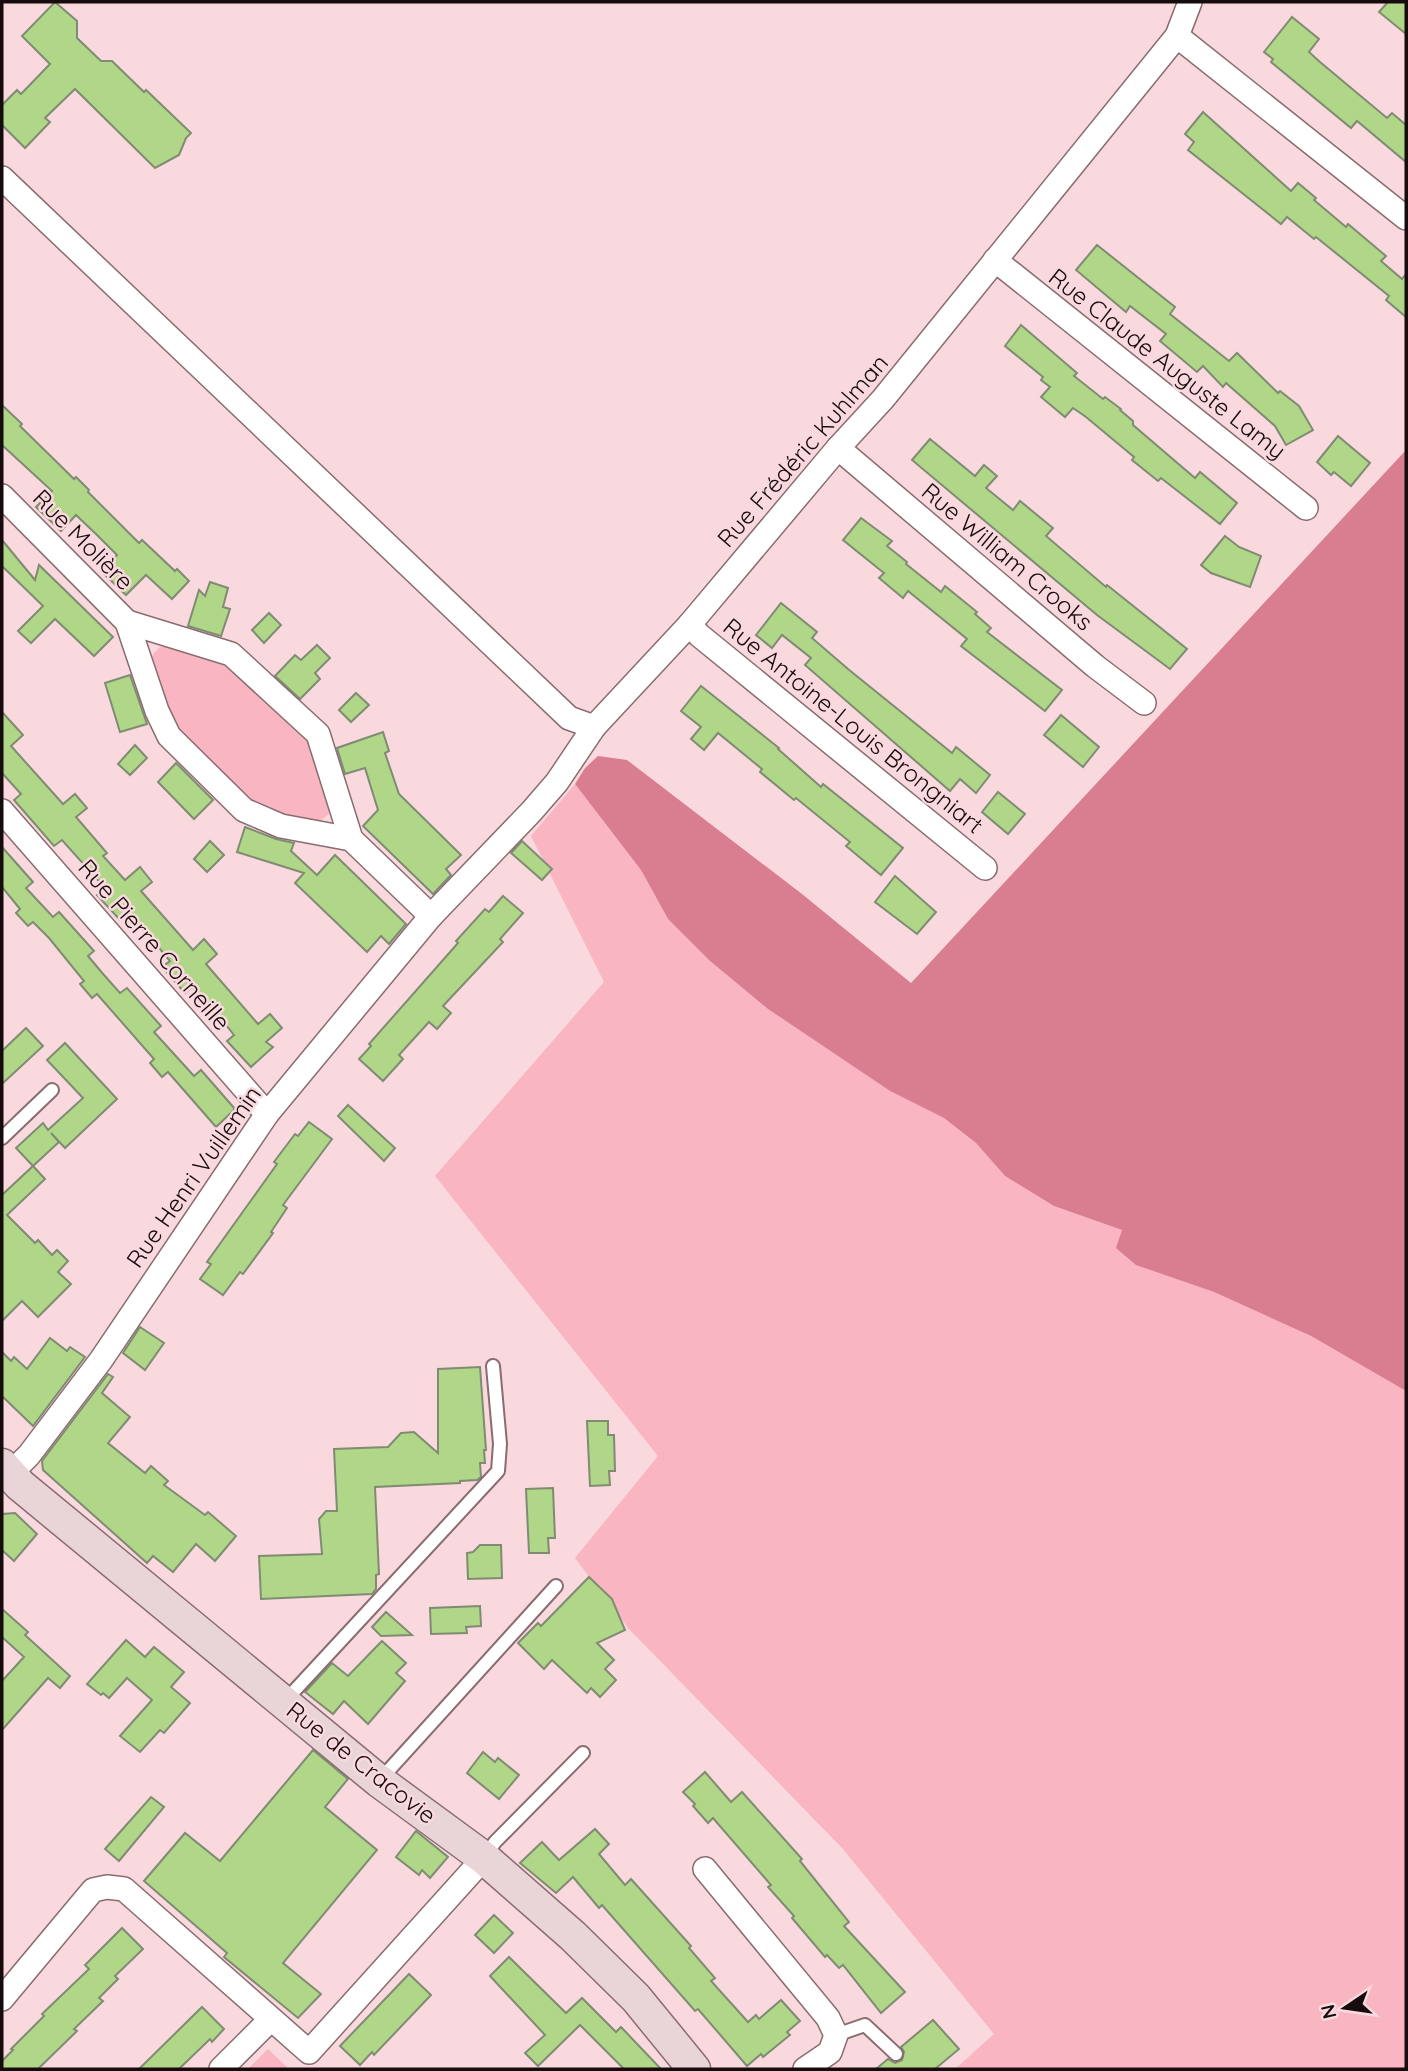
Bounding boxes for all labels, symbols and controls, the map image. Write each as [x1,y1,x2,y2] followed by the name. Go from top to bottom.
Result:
[1043,261,1292,465] street label: Rue Claude Auguste Lamy
[710,348,894,553] street label: Rue Frédéric Kuhlman
[916,476,1099,637] street label: Rue William Crooks
[27,483,140,596] street label: Rue Molière
[718,611,990,839] street label: Rue Antoine-Louis Brongniart
[72,853,237,1036] street label: Rue Pierre Corneille
[119,1080,267,1273] street label: Rue Henri Vuillemin
[281,1694,442,1830] street label: Rue de Cracovie
[1310,1973,1380,2043] north arrow
[1315,2002,1342,2021] text: N

